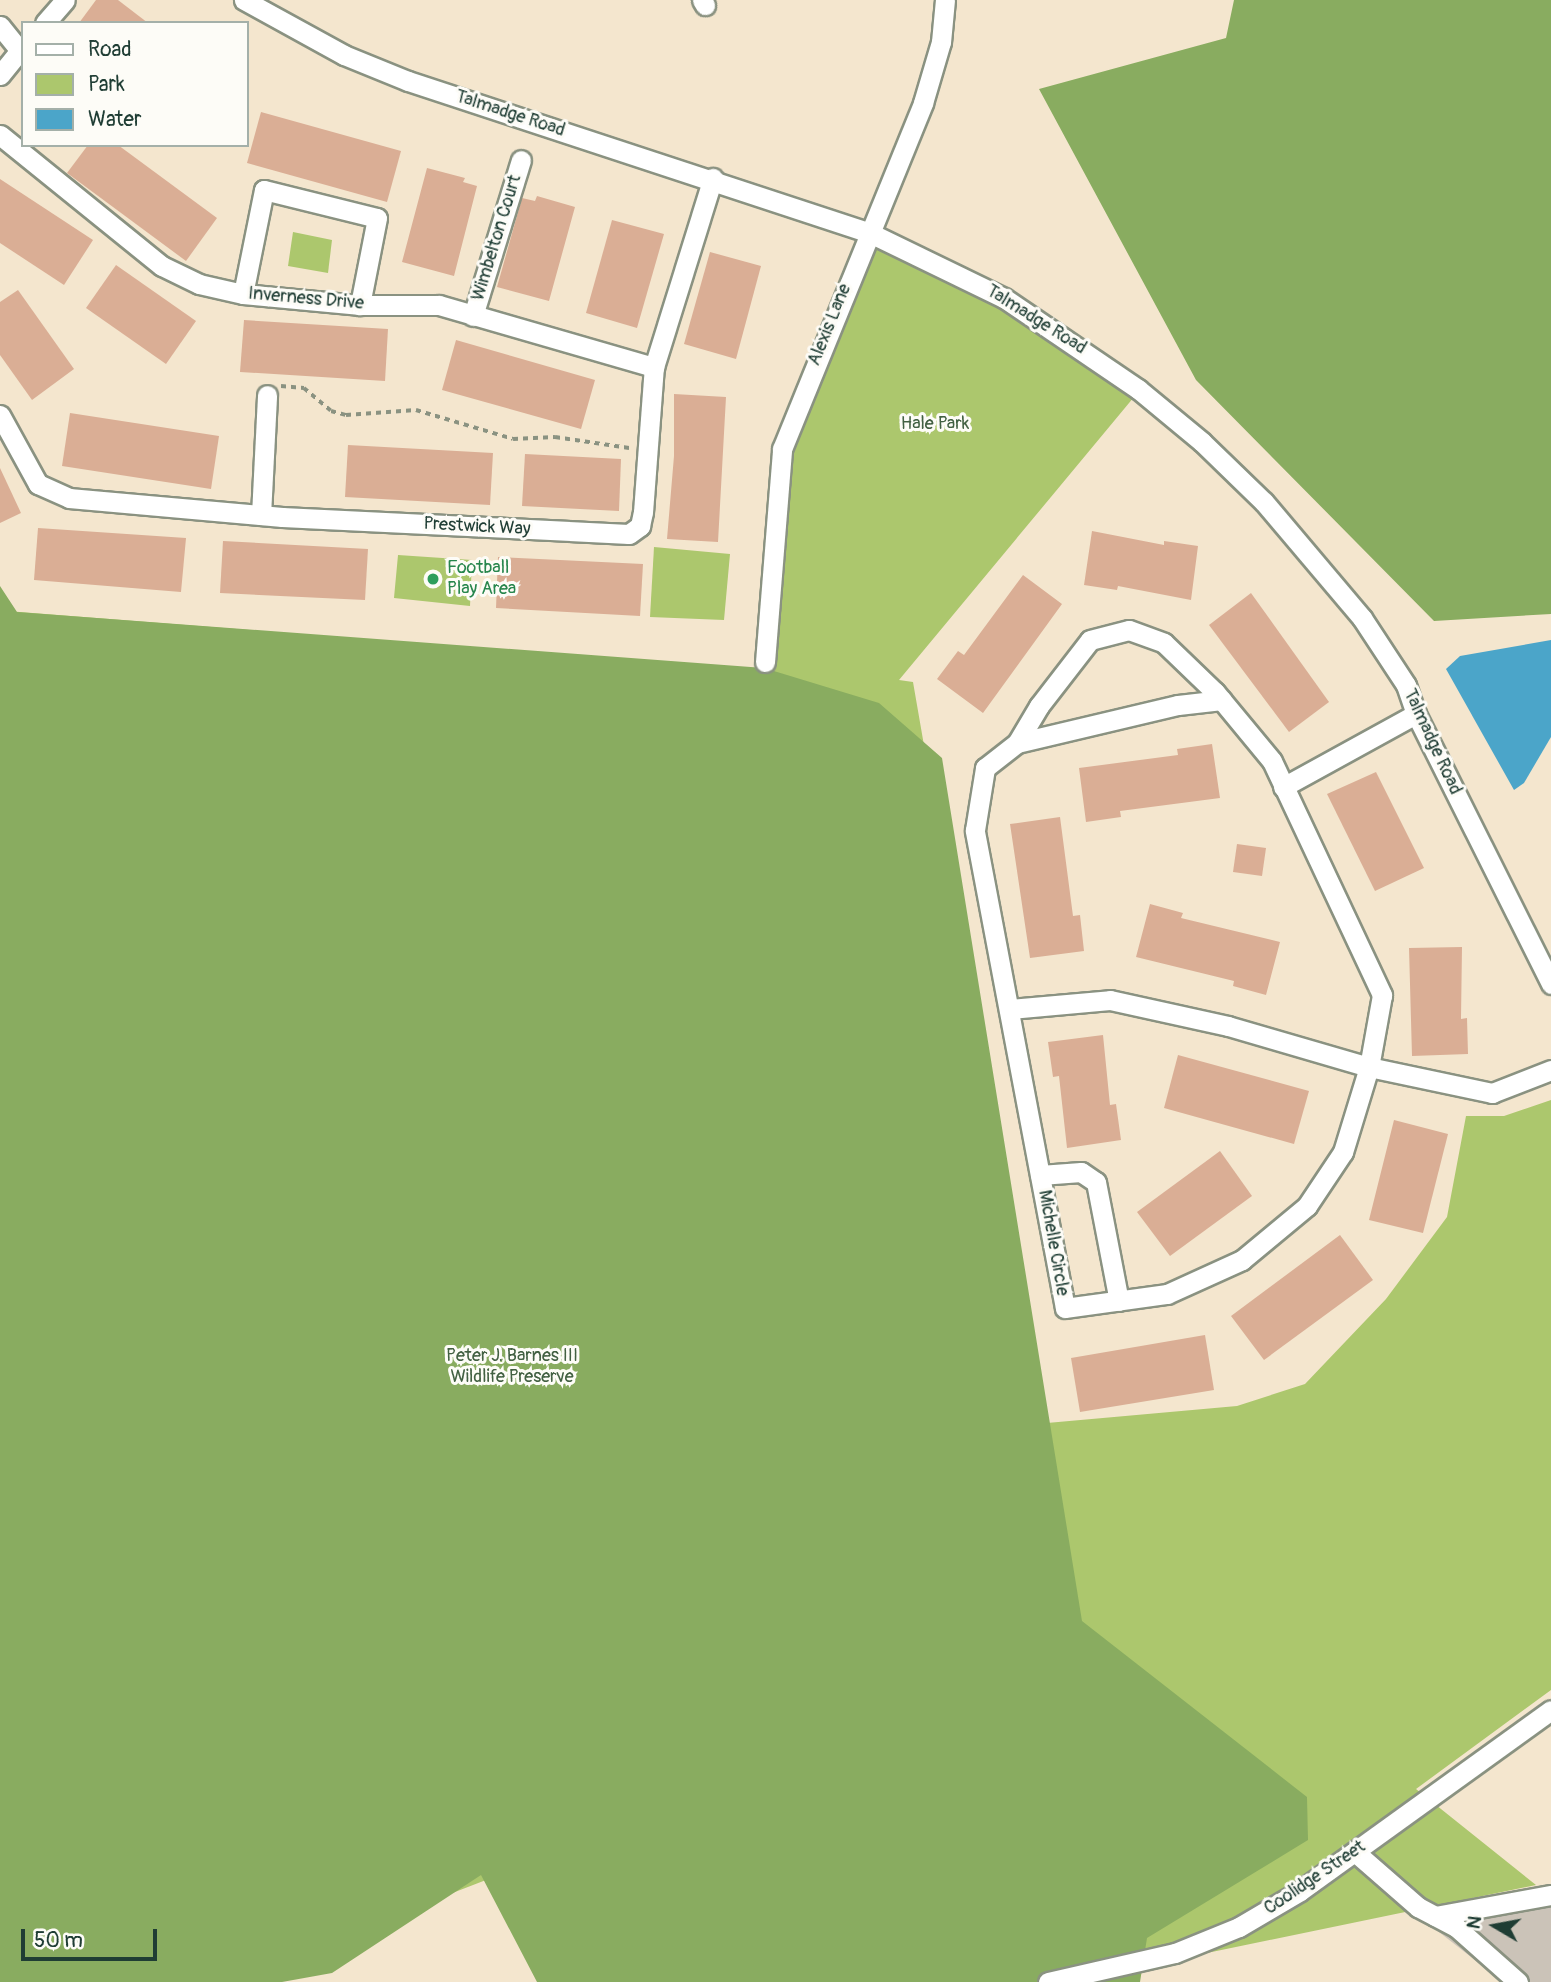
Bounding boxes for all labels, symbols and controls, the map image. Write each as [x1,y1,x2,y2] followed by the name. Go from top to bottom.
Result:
[21,21,248,147] legend
[88,36,132,63] text: Road
[88,71,125,98] text: Park
[453,86,567,142] street label: Talmadge Road
[88,106,141,133] text: Water
[468,172,526,304] street label: Wimbelton Court
[804,281,856,369] street label: Alexis Lane
[982,281,1090,359] street label: Talmadge Road
[247,283,365,315] street label: Inverness Drive
[901,413,969,435] park label: Hale Park
[423,513,531,541] street label: Prestwick Way
[447,558,516,600] place label: Football Play Area
[425,571,441,587] marker: Football Play Area
[1398,686,1466,798] street label: Talmadge Road
[1033,1188,1073,1298] street label: Michelle Circle
[446,1346,578,1388] park label: Peter J. Barnes III Wildlife Preserve
[1260,1836,1370,1920] street label: Coolidge Street
[1460,1891,1530,1961] north arrow
[1461,1914,1487,1931] text: N
[24,1916,161,1960] scale bar
[34,1927,83,1954] text: 50 m

